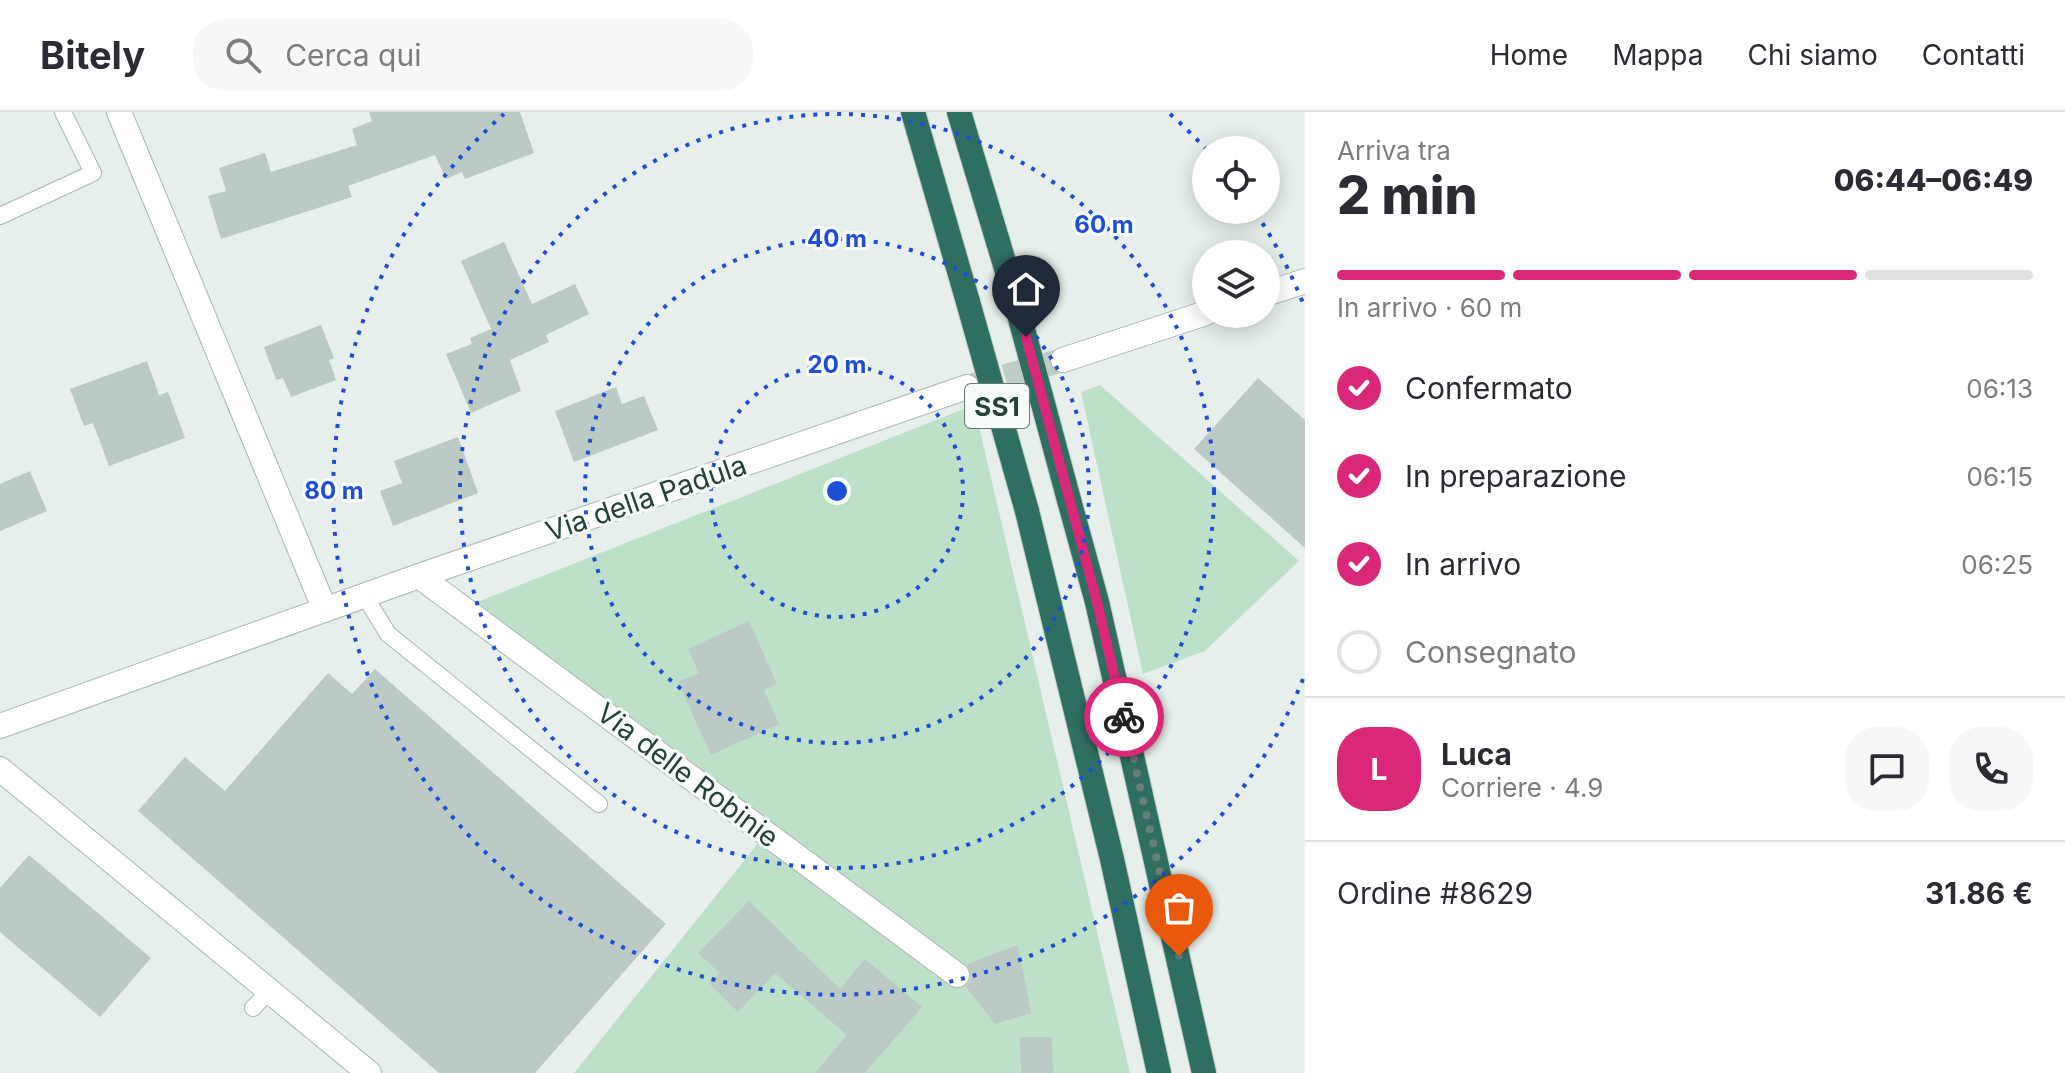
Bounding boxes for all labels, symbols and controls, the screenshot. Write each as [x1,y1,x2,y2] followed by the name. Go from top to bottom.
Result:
[193,19,753,91] search box
[40,32,145,78] text: Bitely
[221,33,265,77] icon: search
[285,37,421,73] text: Cerca qui
[1490,38,1568,72] text: Home
[1612,38,1704,72] text: Mappa
[1748,38,1878,72] text: Chi siamo
[1922,38,2025,72] text: Contatti
[1337,135,1451,166] text: Arriva tra
[1192,136,1280,328] map controls
[1192,136,1280,224] button: locate
[1834,162,2033,198] text: 06:44–06:49
[1337,164,1478,227] text: 2 min
[1074,210,1134,239] text: 60 m
[807,224,867,253] text: 40 m
[1192,240,1280,328] button: layers
[992,255,1060,337] pin
[1004,267,1048,311] icon: home
[1337,292,1522,323] text: In arrivo · 60 m
[808,350,866,379] text: 20 m
[1337,366,1381,410] icon: check
[1405,370,1573,406] text: Confermato
[1966,373,2033,404] text: 06:13
[965,384,1029,428] road number: SS1
[541,448,751,548] street label: Via della Padula
[1337,454,1381,498] icon: check
[1405,458,1627,494] text: In preparazione
[1967,461,2033,492] text: 06:15
[304,476,364,505] text: 80 m
[823,477,851,505] centre of rings
[1337,542,1381,586] icon: check
[1405,546,1521,582] text: In arrivo
[1961,549,2033,580] text: 06:25
[1405,634,1576,670] text: Consegnato
[1084,677,1164,757] courier
[1102,695,1146,739] icon: bike
[590,696,786,854] street label: Via delle Robinie
[1845,727,1929,811] button: chat
[1949,727,2033,811] button: phone
[1441,736,1512,772] text: Luca
[1371,751,1387,787] text: L
[1441,772,1603,803] text: Corriere · 4.9
[1145,874,1213,956] pin
[1337,875,1533,911] text: Ordine #8629
[1925,875,2033,911] text: 31.86 €
[1157,886,1201,930] icon: bag

